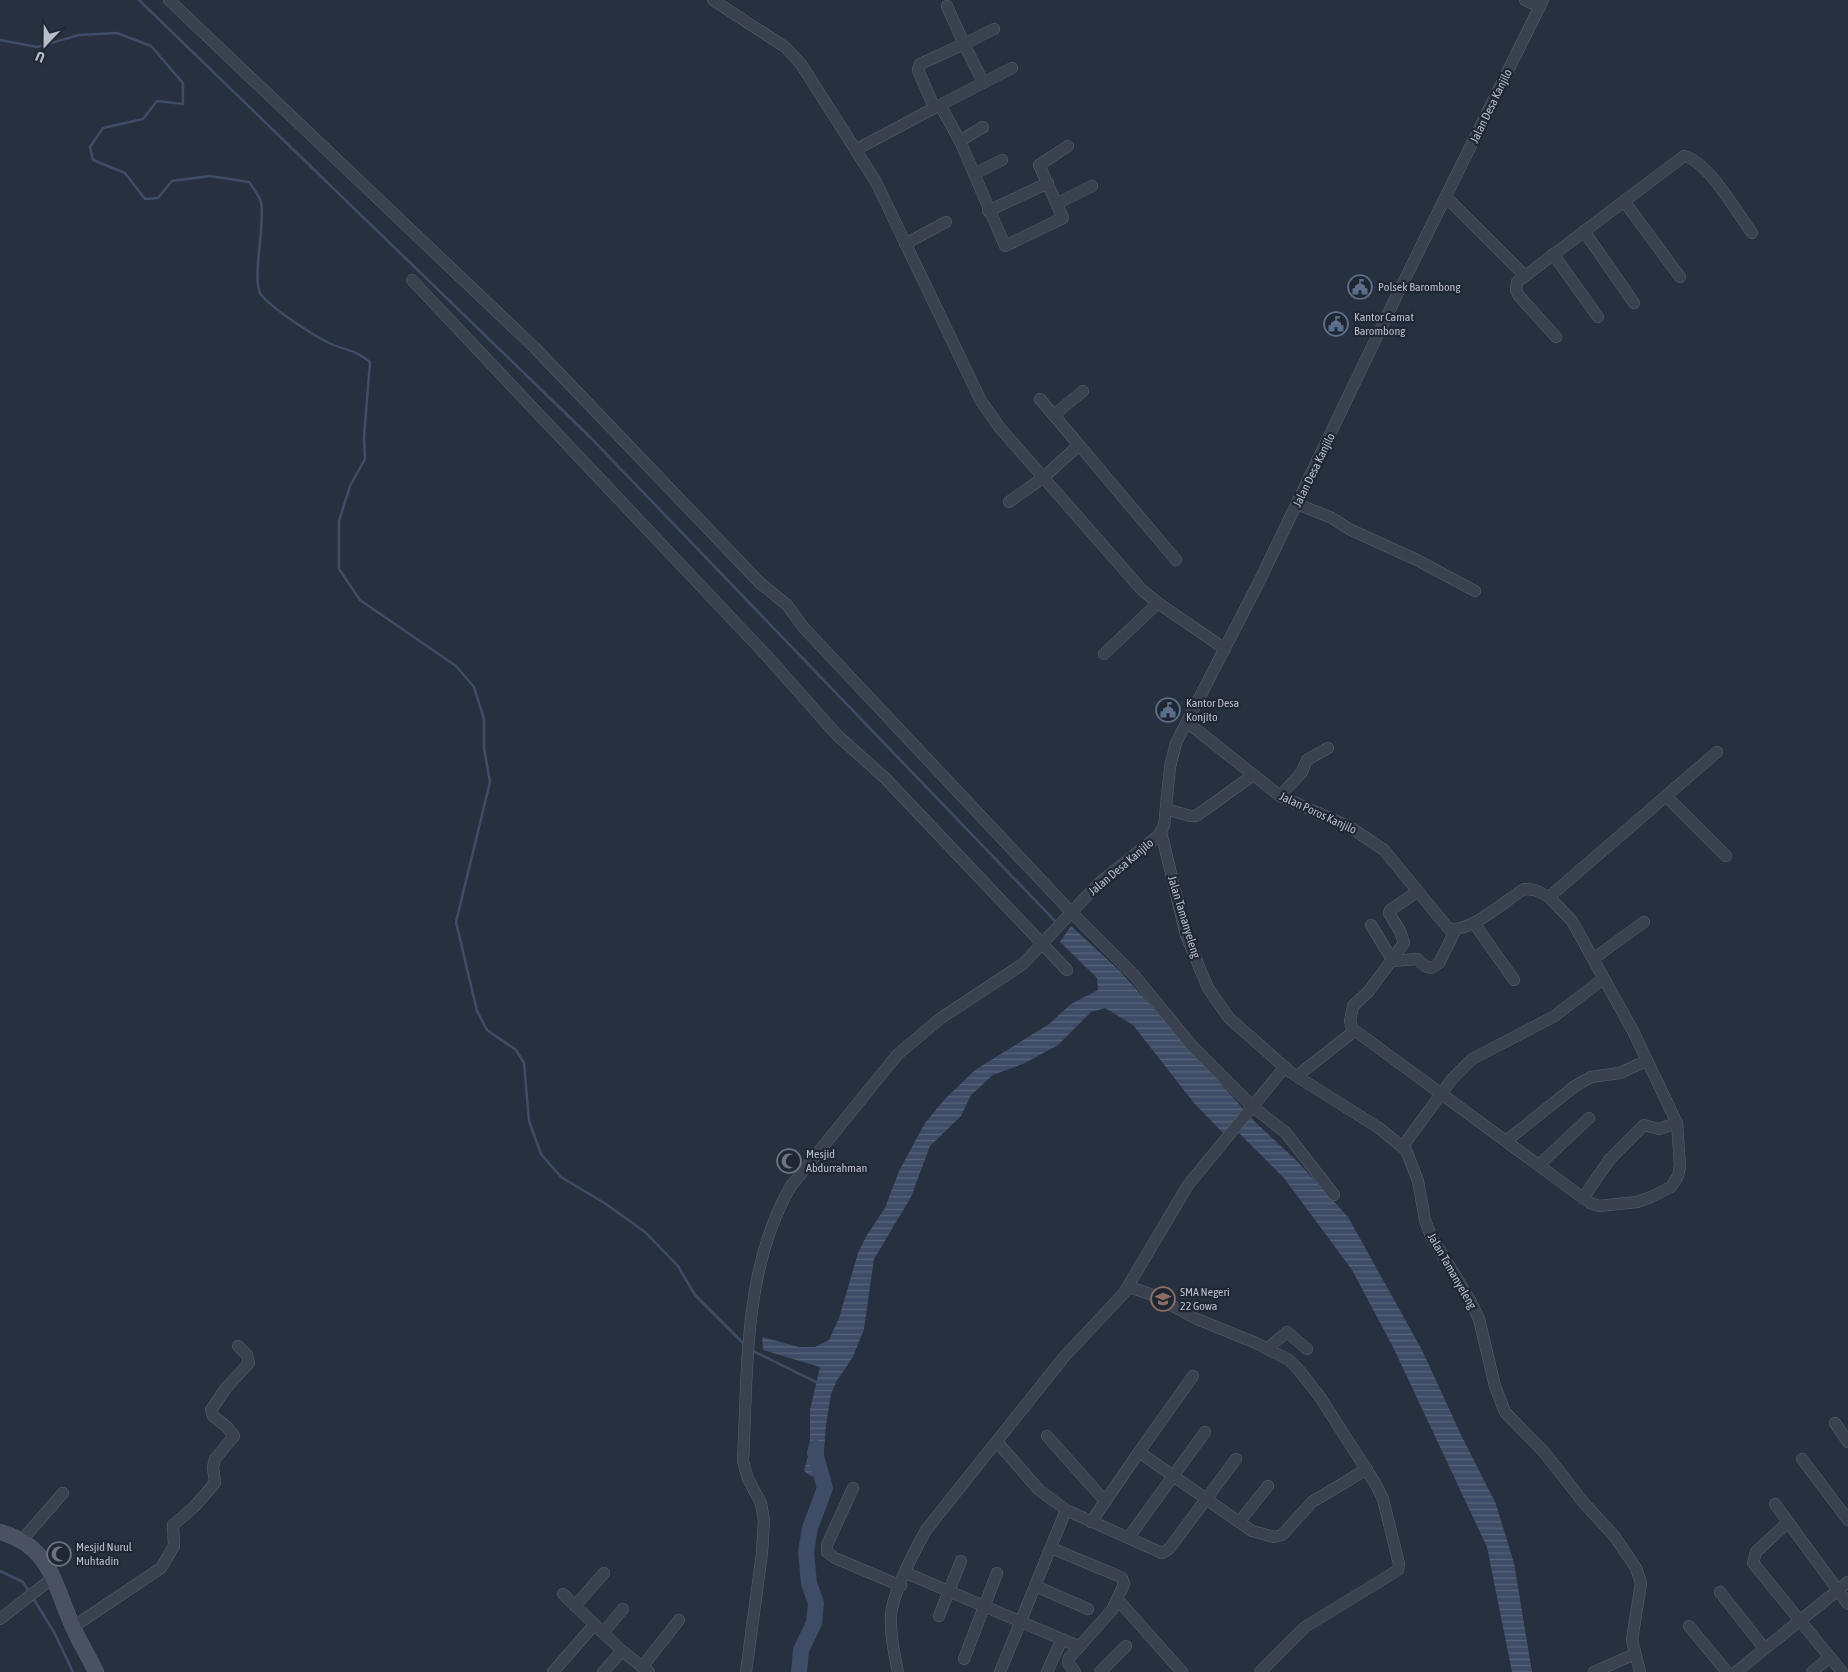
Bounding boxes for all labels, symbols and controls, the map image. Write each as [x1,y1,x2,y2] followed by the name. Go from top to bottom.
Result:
[20,20,70,70] north arrow
[33,48,47,66] text: U
[1467,66,1515,145] street label: Jalan Desa Kanjilo
[1347,274,1373,300] public building icon: Polsek Barombong
[1378,280,1461,294] place label: Polsek Barombong
[1354,310,1414,338] place label: Kantor Camat Barombong
[1323,311,1349,337] public building icon: Kantor Camat Barombong
[1290,430,1338,509] street label: Jalan Desa Kanjilo
[1186,696,1239,724] place label: Kantor Desa Konjito
[1155,697,1181,723] public building icon: Kantor Desa Konjito
[1277,789,1359,837] street label: Jalan Poros Kanjilo
[1086,836,1157,898] street label: Jalan Desa Kanjilo
[1165,874,1203,961] street label: Jalan Tamanyeleng
[806,1147,867,1175] place label: Mesjid Abdurrahman
[776,1148,802,1174] mosque icon: Mesjid Abdurrahman
[1425,1230,1480,1312] street label: Jalan Tamanyeleng
[1180,1285,1230,1313] place label: SMA Negeri 22 Gowa
[1150,1286,1176,1312] school or university icon: SMA Negeri 22 Gowa
[76,1540,133,1568] place label: Mesjid Nurul Muhtadin
[46,1541,72,1567] mosque icon: Mesjid Nurul Muhtadin

